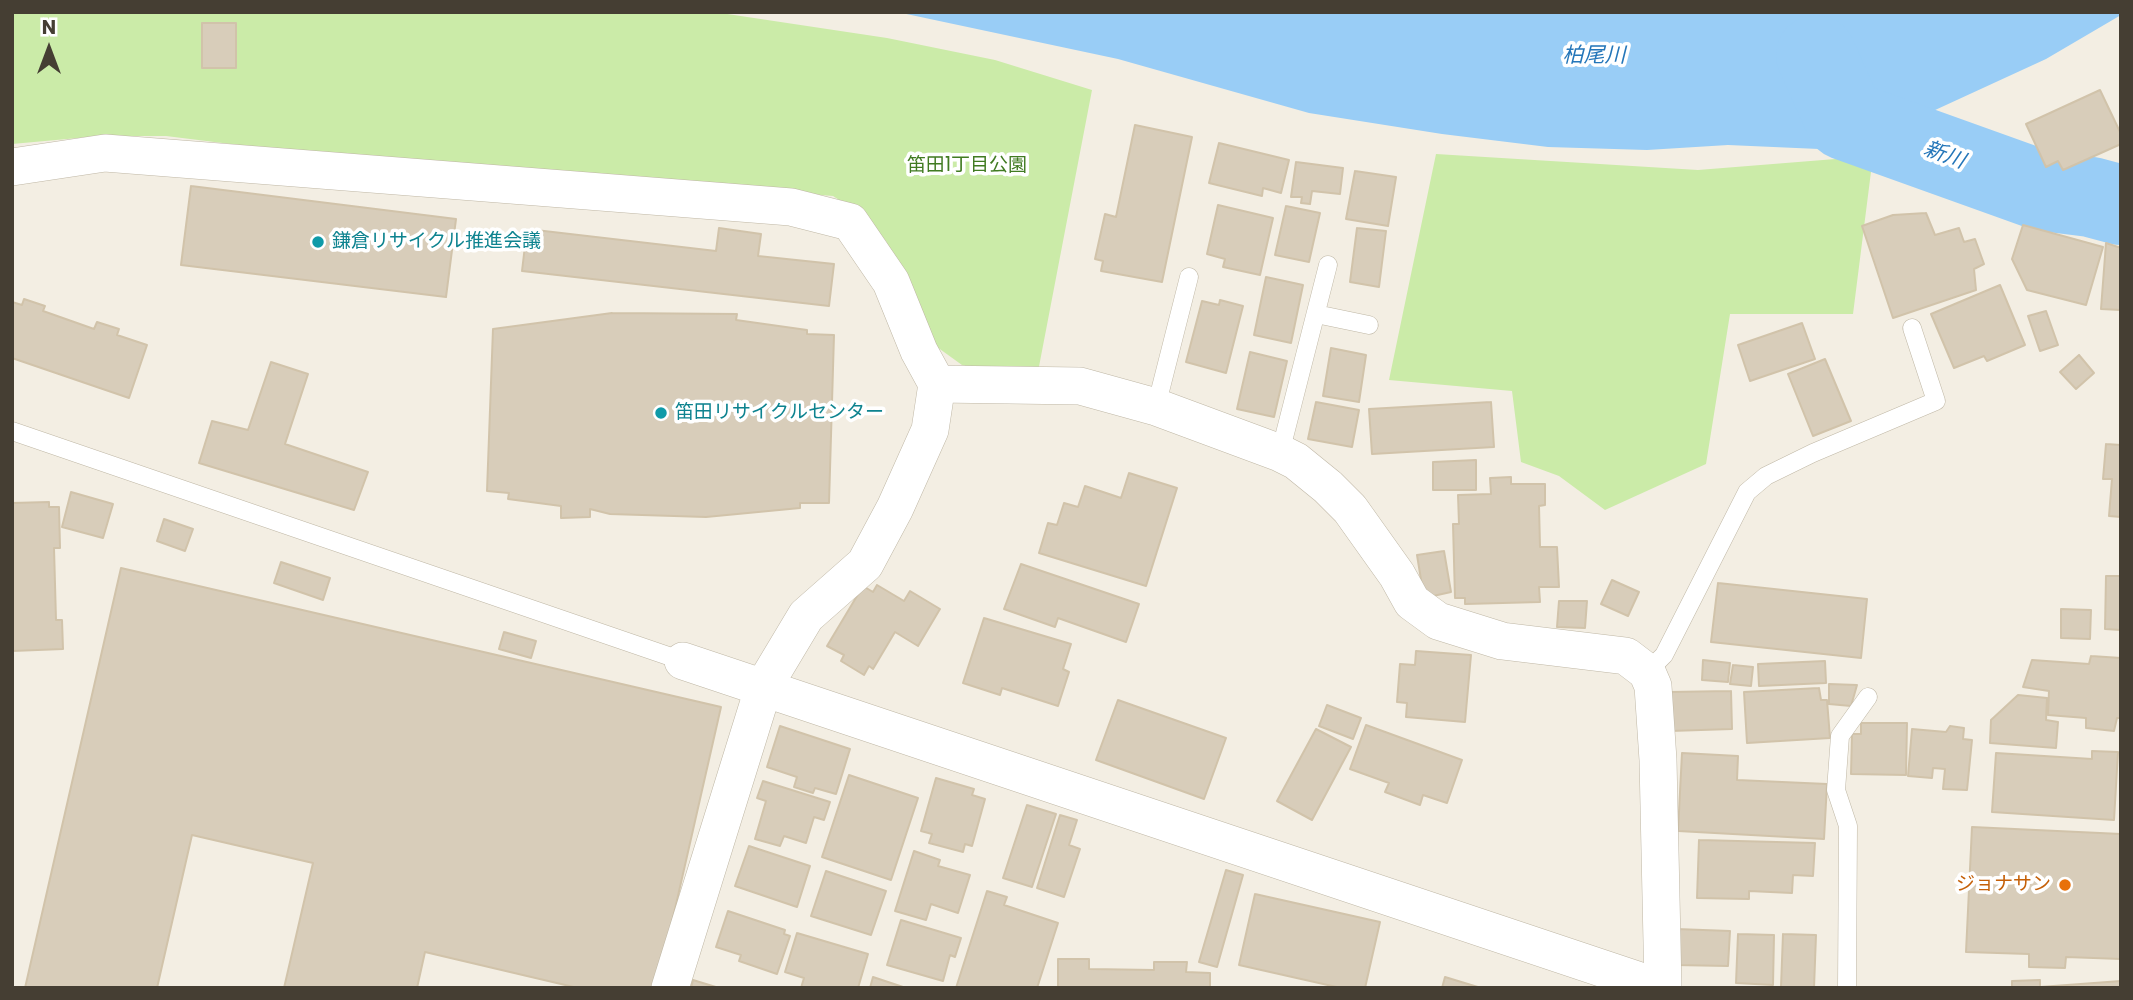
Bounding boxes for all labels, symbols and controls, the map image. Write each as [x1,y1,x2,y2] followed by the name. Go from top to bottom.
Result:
[14,14,84,84] north arrow
[42,14,56,41] text: N
[1563,44,1625,70] water label: 柏尾川
[1920,137,1968,175] water label: 新川
[907,155,1027,177] park label: 笛田1丁目公園
[332,231,541,253] place label: 鎌倉リサイクル推進会議
[310,234,326,250] marker: 鎌倉リサイクル推進会議
[675,402,884,424] place label: 笛田リサイクルセンター
[653,405,669,421] marker: 笛田リサイクルセンター
[1956,874,2051,896] place label: ジョナサン
[2057,877,2073,893] marker: ジョナサン

